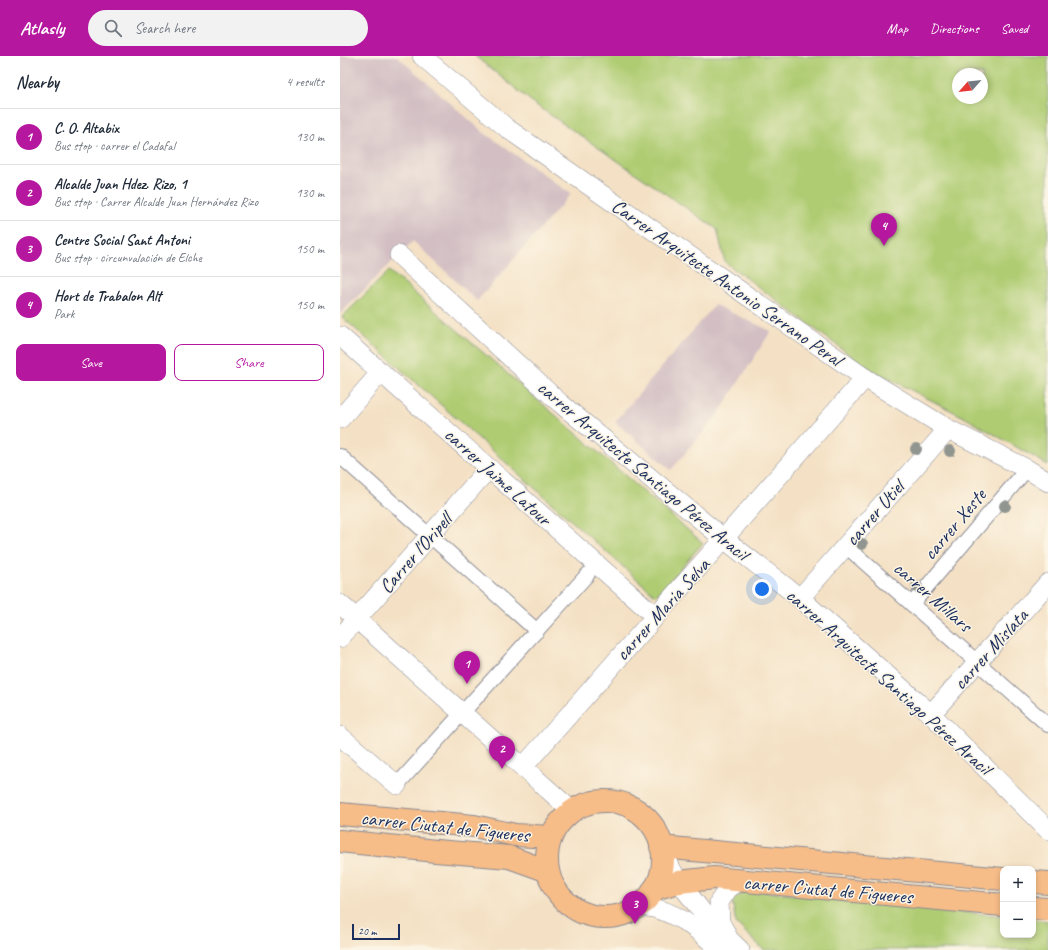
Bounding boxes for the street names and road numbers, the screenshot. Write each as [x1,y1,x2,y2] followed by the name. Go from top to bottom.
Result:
[607,193,850,374] street label: Carrer Arquitecte Antonio Serrano Peral
[532,375,756,568] street label: carrer Arquitecte Santiago Pérez Aracil
[439,422,558,532] street label: carrer Jaime Latour
[839,473,912,551] street label: carrer Utiel
[917,482,992,565] street label: carrer Xeste
[374,505,460,599] street label: Carrer l'Oripell
[610,552,716,666] street label: carrer Maria Selva
[888,555,979,639] street label: carrer Millars
[781,583,999,783] street label: carrer Arquitecte Santiago Pérez Aracil
[947,602,1035,695] street label: carrer Mislata
[360,805,533,848] street label: carrer Ciutat de Figueres
[743,870,915,910] street label: carrer Ciutat de Figueres

